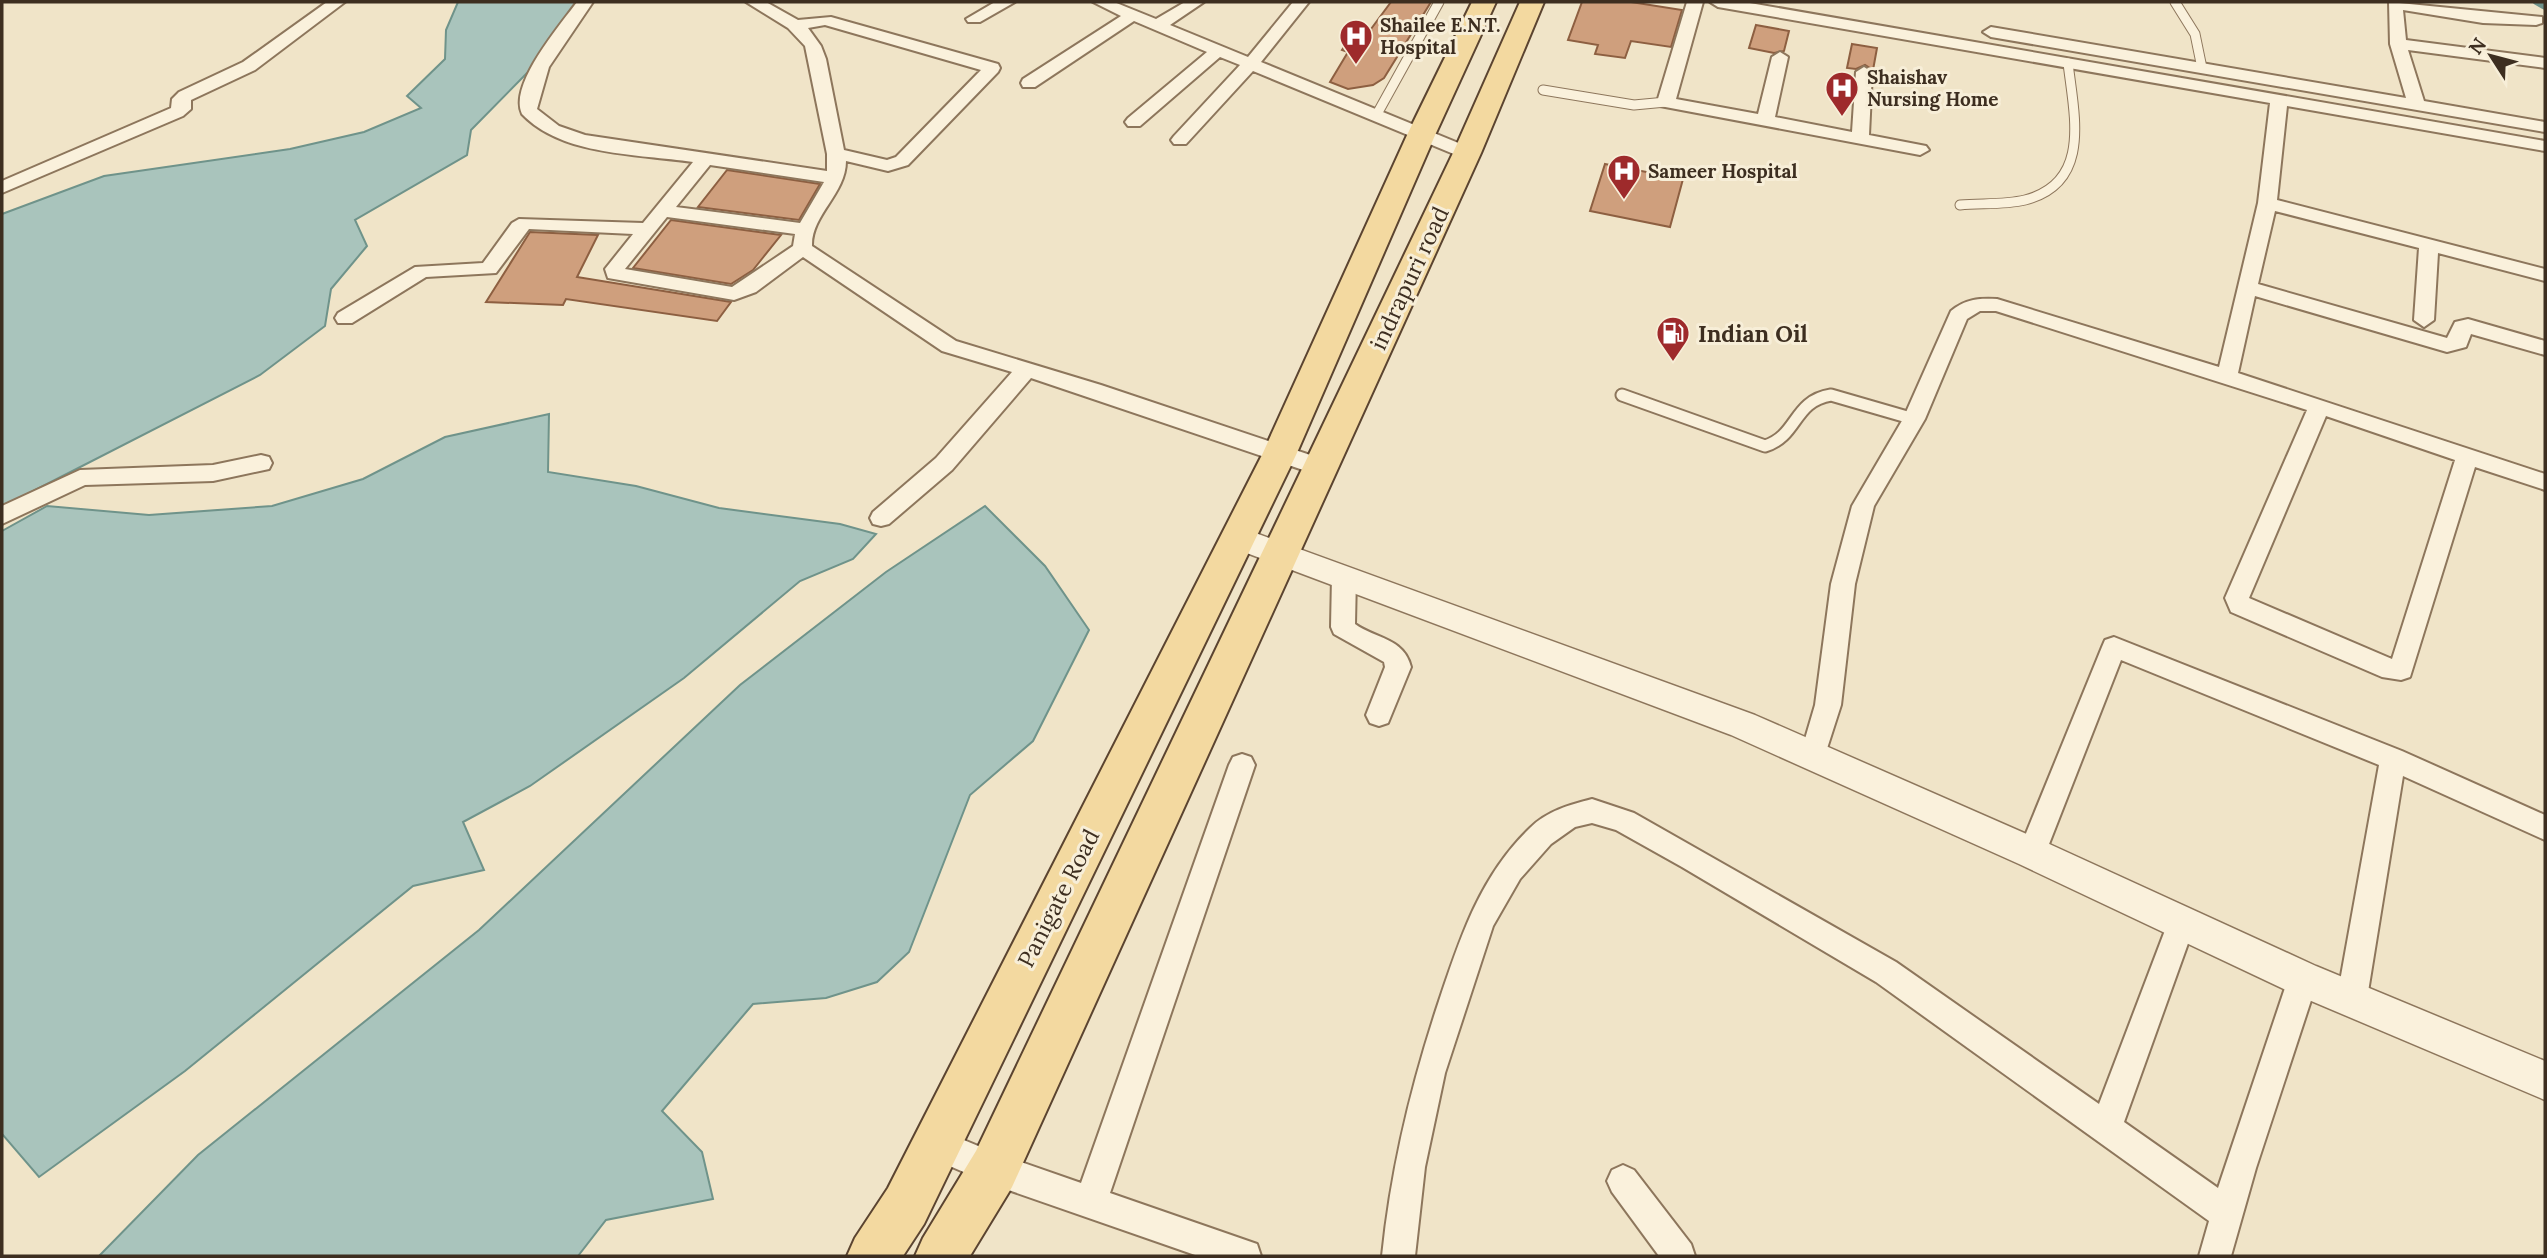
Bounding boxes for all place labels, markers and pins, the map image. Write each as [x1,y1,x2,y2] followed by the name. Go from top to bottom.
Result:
[1380,13,1500,59] place label: Shailee E.N.T. Hospital
[1337,17,1375,66] hospital icon: Shailee E.N.T. Hospital
[1867,65,1998,111] place label: Shaishav Nursing Home
[1823,69,1861,118] hospital icon: Shaishav Nursing Home
[1605,152,1643,201] hospital icon: Sameer Hospital
[1648,159,1798,183] place label: Sameer Hospital
[1654,314,1692,363] fuel station icon: Indian Oil
[1698,319,1808,348] place label: Indian Oil

